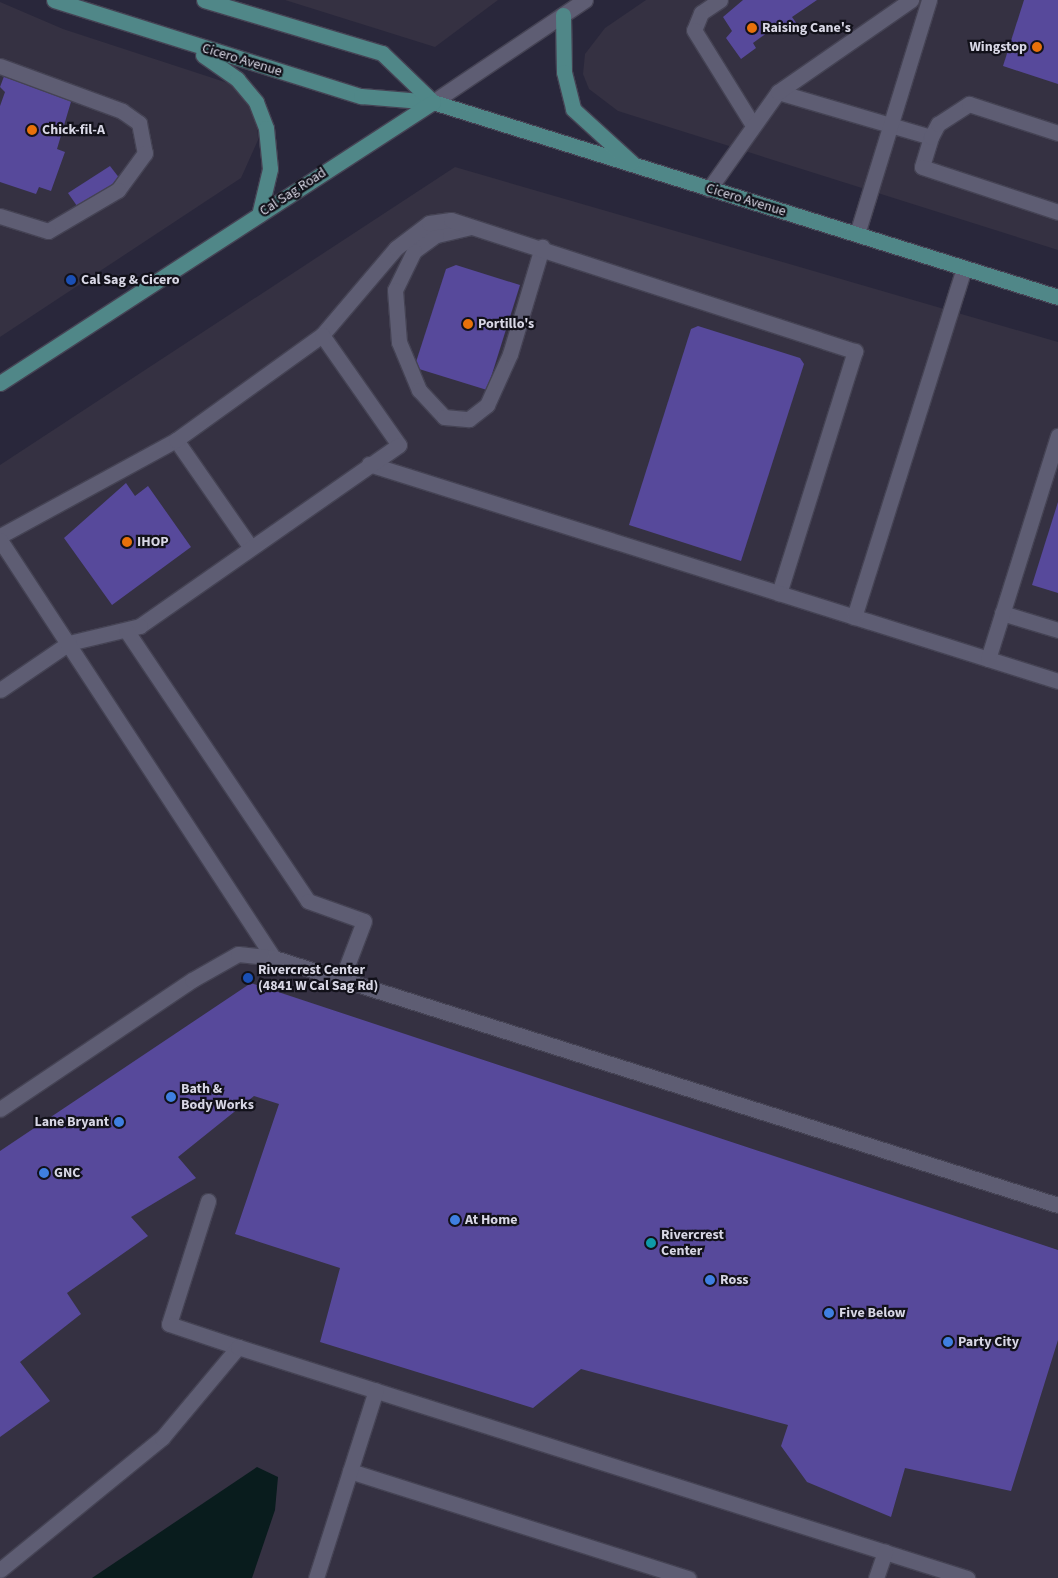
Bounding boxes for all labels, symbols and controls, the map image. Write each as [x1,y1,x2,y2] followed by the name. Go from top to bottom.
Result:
[762,20,851,36] place label: Raising Cane's
[746,22,758,34] marker: Raising Cane's
[969,39,1027,55] place label: Wingstop
[200,40,284,80] street label: Cicero Avenue
[1031,41,1043,53] marker: Wingstop
[42,122,105,138] place label: Chick-fil-A
[26,124,38,136] marker: Chick-fil-A
[257,164,329,220] street label: Cal Sag Road
[704,180,788,220] street label: Cicero Avenue
[81,272,180,288] place label: Cal Sag & Cicero
[65,274,77,286] marker: Cal Sag & Cicero
[478,316,534,332] place label: Portillo's
[462,318,474,330] marker: Portillo's
[137,534,169,550] place label: IHOP
[121,536,133,548] marker: IHOP
[258,962,378,994] place label: Rivercrest Center (4841 W Cal Sag Rd)
[242,972,254,984] marker: Rivercrest Center (4841 W Cal Sag Rd)
[181,1081,254,1114] place label: Bath & Body Works
[165,1091,177,1103] marker: Bath & Body Works
[34,1114,109,1130] place label: Lane Bryant
[113,1116,125,1128] marker: Lane Bryant
[54,1165,80,1181] place label: GNC
[38,1167,50,1179] marker: GNC
[465,1212,517,1228] place label: At Home
[449,1214,461,1226] marker: At Home
[661,1227,724,1260] place label: Rivercrest Center
[645,1237,657,1249] marker: Rivercrest Center
[720,1272,749,1288] place label: Ross
[704,1274,716,1286] marker: Ross
[839,1305,906,1321] place label: Five Below
[823,1307,835,1319] marker: Five Below
[958,1334,1019,1350] place label: Party City
[942,1336,954,1348] marker: Party City

